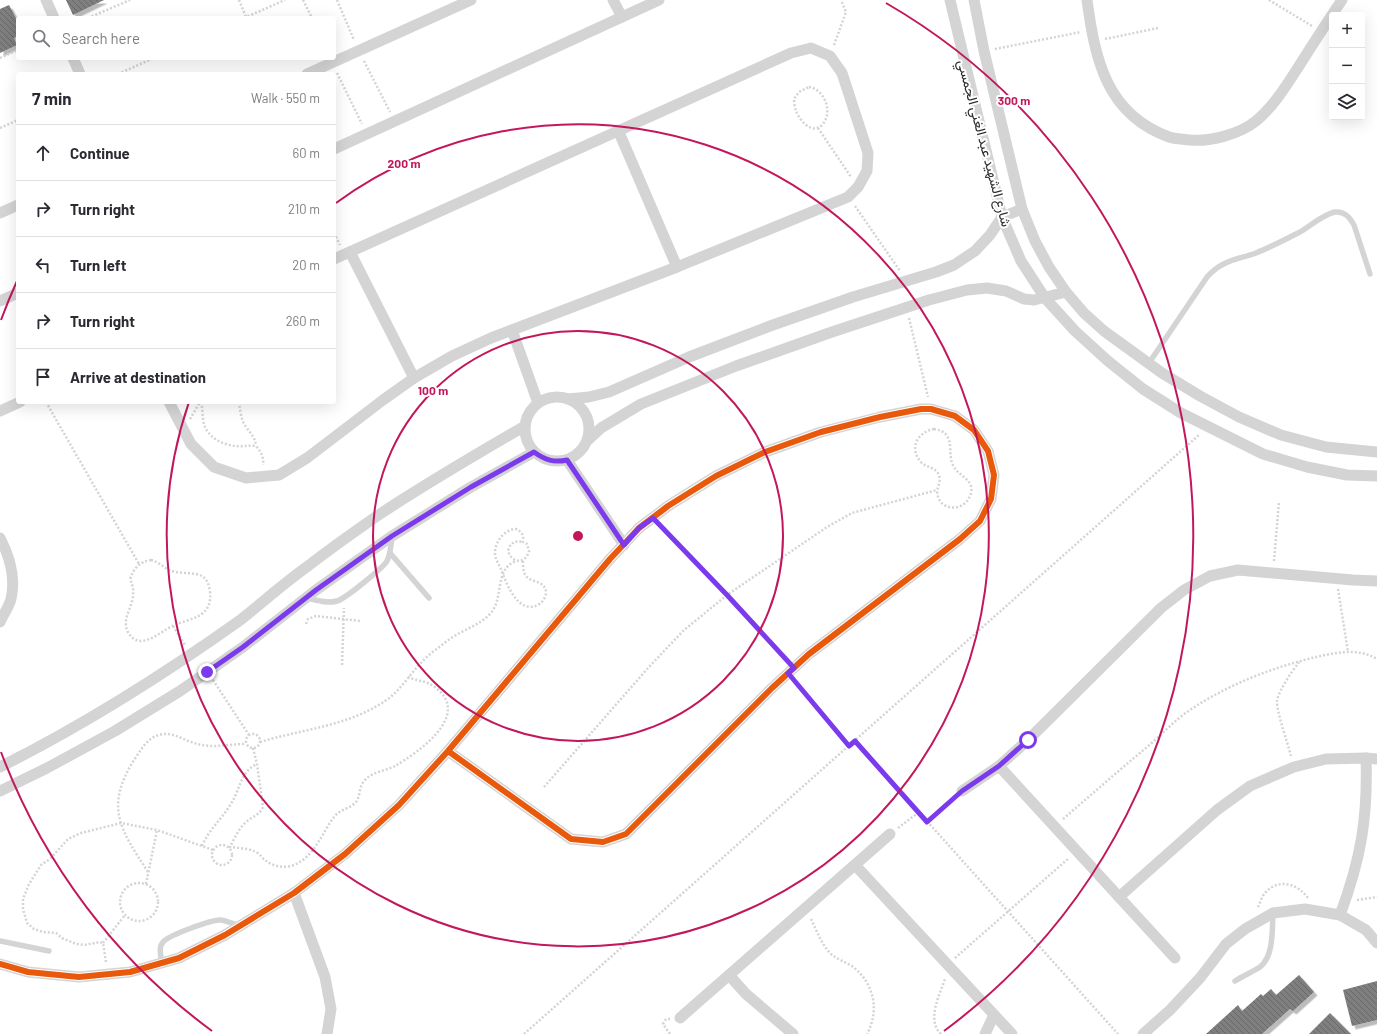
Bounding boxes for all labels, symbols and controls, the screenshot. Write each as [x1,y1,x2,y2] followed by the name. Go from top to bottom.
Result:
[1329,12,1365,120] map controls
[1329,12,1365,48] button: +
[16,16,336,60] search box
[30,27,52,49] icon: search
[62,29,140,47] text: Search here
[1329,48,1365,84] button: −
[951,58,1016,230] street label: شارع الشهيد عبد الغني الجمسي
[1329,84,1365,120] button: layers
[32,88,72,108] text: 7 min
[251,90,320,106] text: Walk · 550 m
[998,93,1030,107] text: 300 m
[32,142,54,164] icon: ahead
[70,144,130,162] text: Continue
[293,145,320,161] text: 60 m
[388,156,420,170] text: 200 m
[32,198,54,220] icon: right
[70,200,135,218] text: Turn right
[288,201,320,217] text: 210 m
[32,254,54,276] icon: left
[70,256,126,274] text: Turn left
[292,257,320,273] text: 20 m
[32,310,54,332] icon: right
[70,312,135,330] text: Turn right
[286,313,320,329] text: 260 m
[32,366,54,388] icon: arrive
[70,368,206,386] text: Arrive at destination
[418,383,448,397] text: 100 m
[571,529,585,543] centre of rings
[198,663,216,681] route end
[1019,731,1037,749] route start

